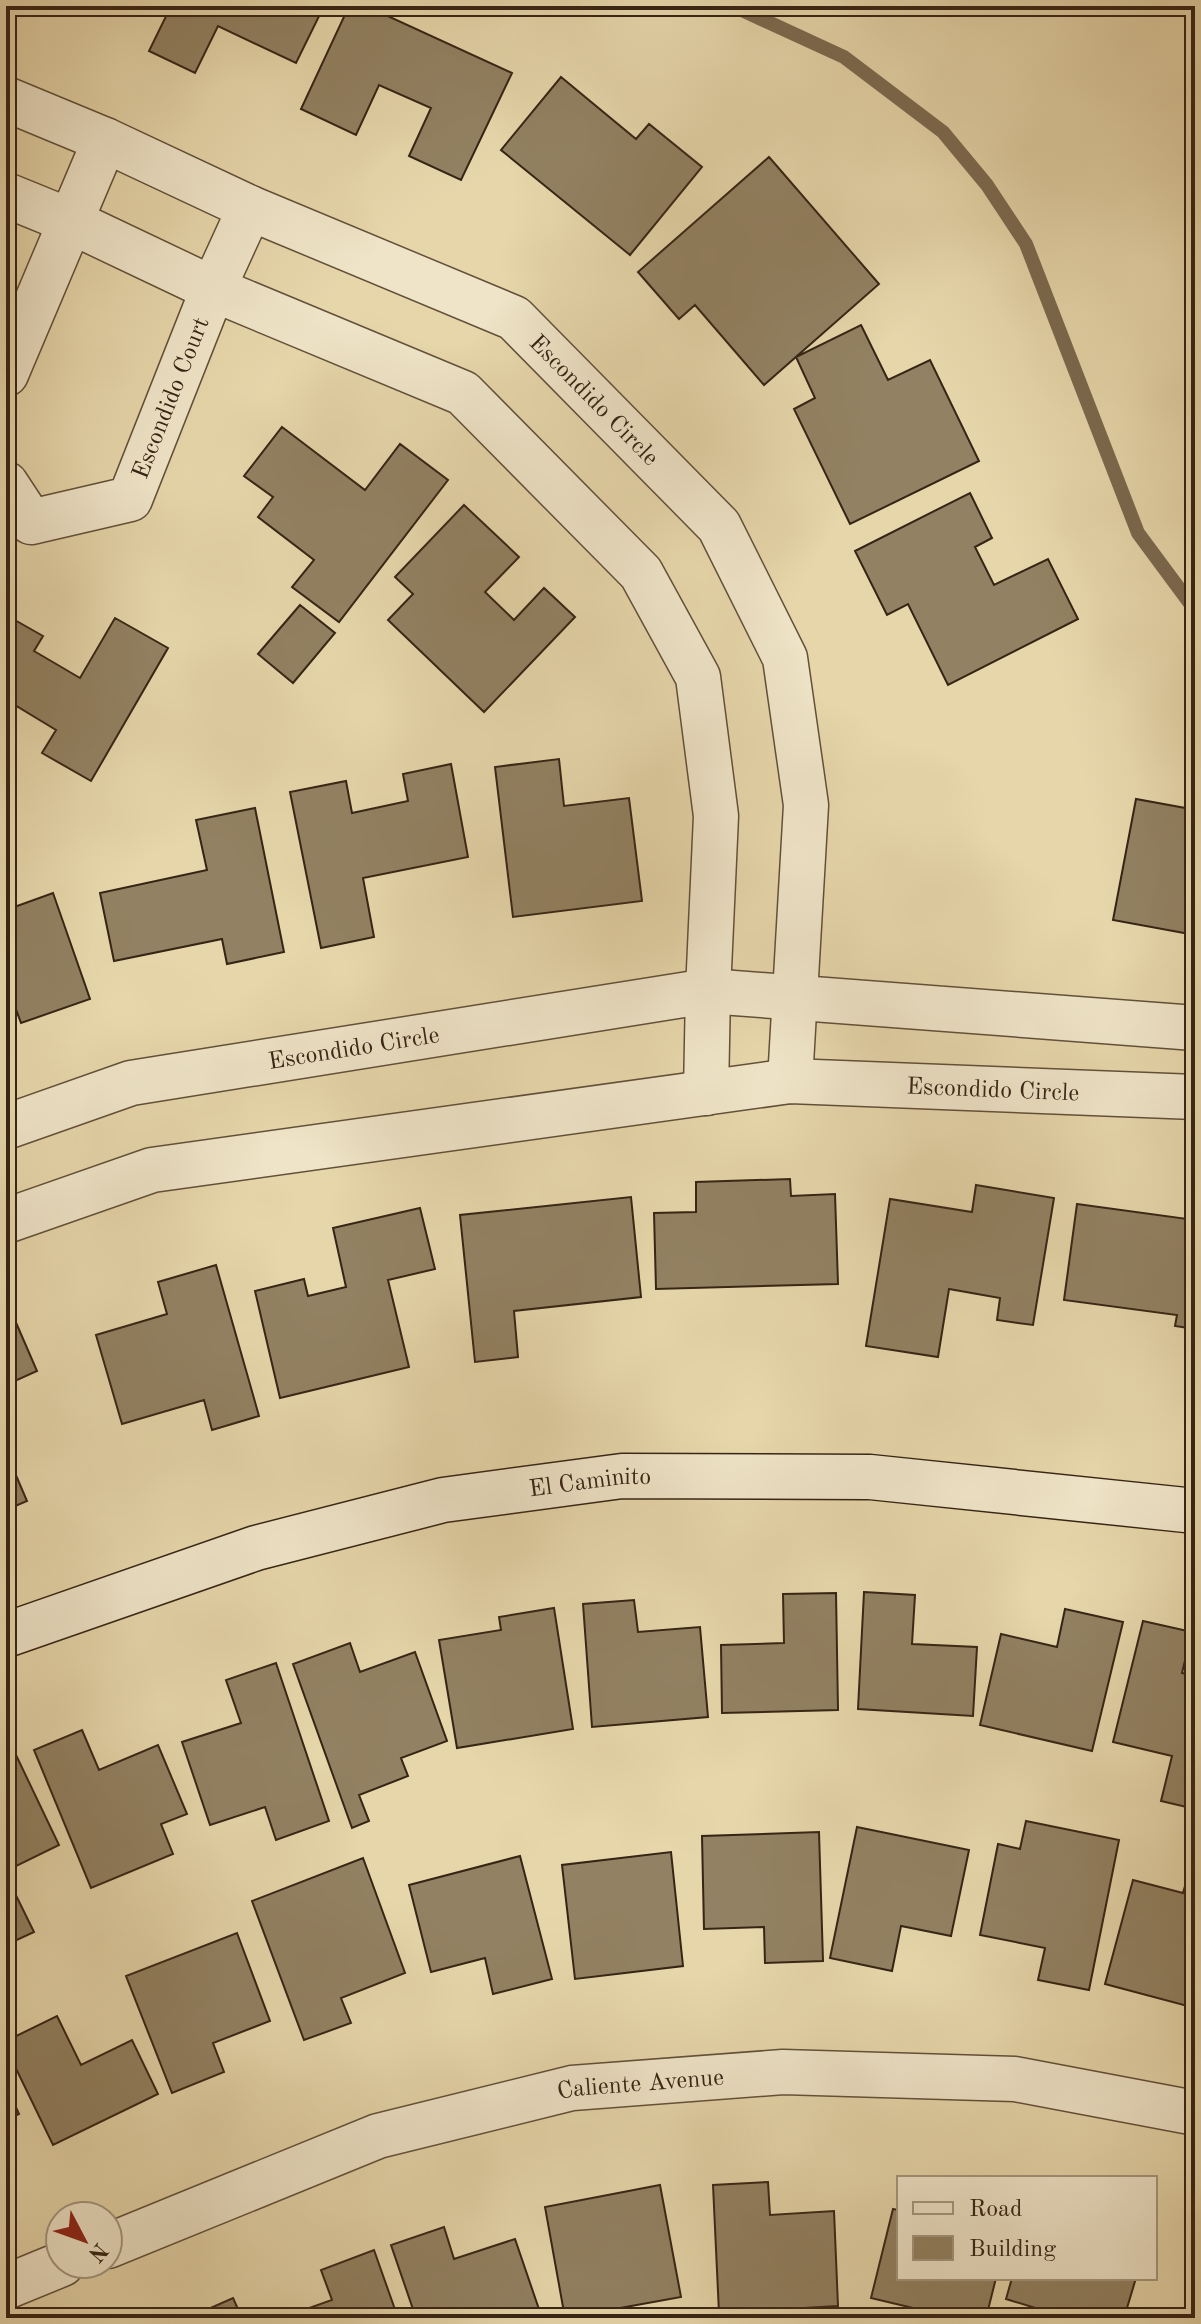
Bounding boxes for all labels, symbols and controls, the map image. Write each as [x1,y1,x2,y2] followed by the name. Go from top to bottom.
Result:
[129,314,215,483] street label: Escondido Court
[524,331,662,471] street label: Escondido Circle
[267,1024,441,1075] street label: Escondido Circle
[906,1076,1080,1106] street label: Escondido Circle
[528,1466,651,1502] street label: El Caminito
[555,2067,725,2105] street label: Caliente Avenue
[897,2176,1157,2280] legend
[969,2198,1022,2222] text: Road
[44,2200,124,2280] north arrow
[84,2238,111,2266] text: N
[969,2238,1056,2262] text: Building

